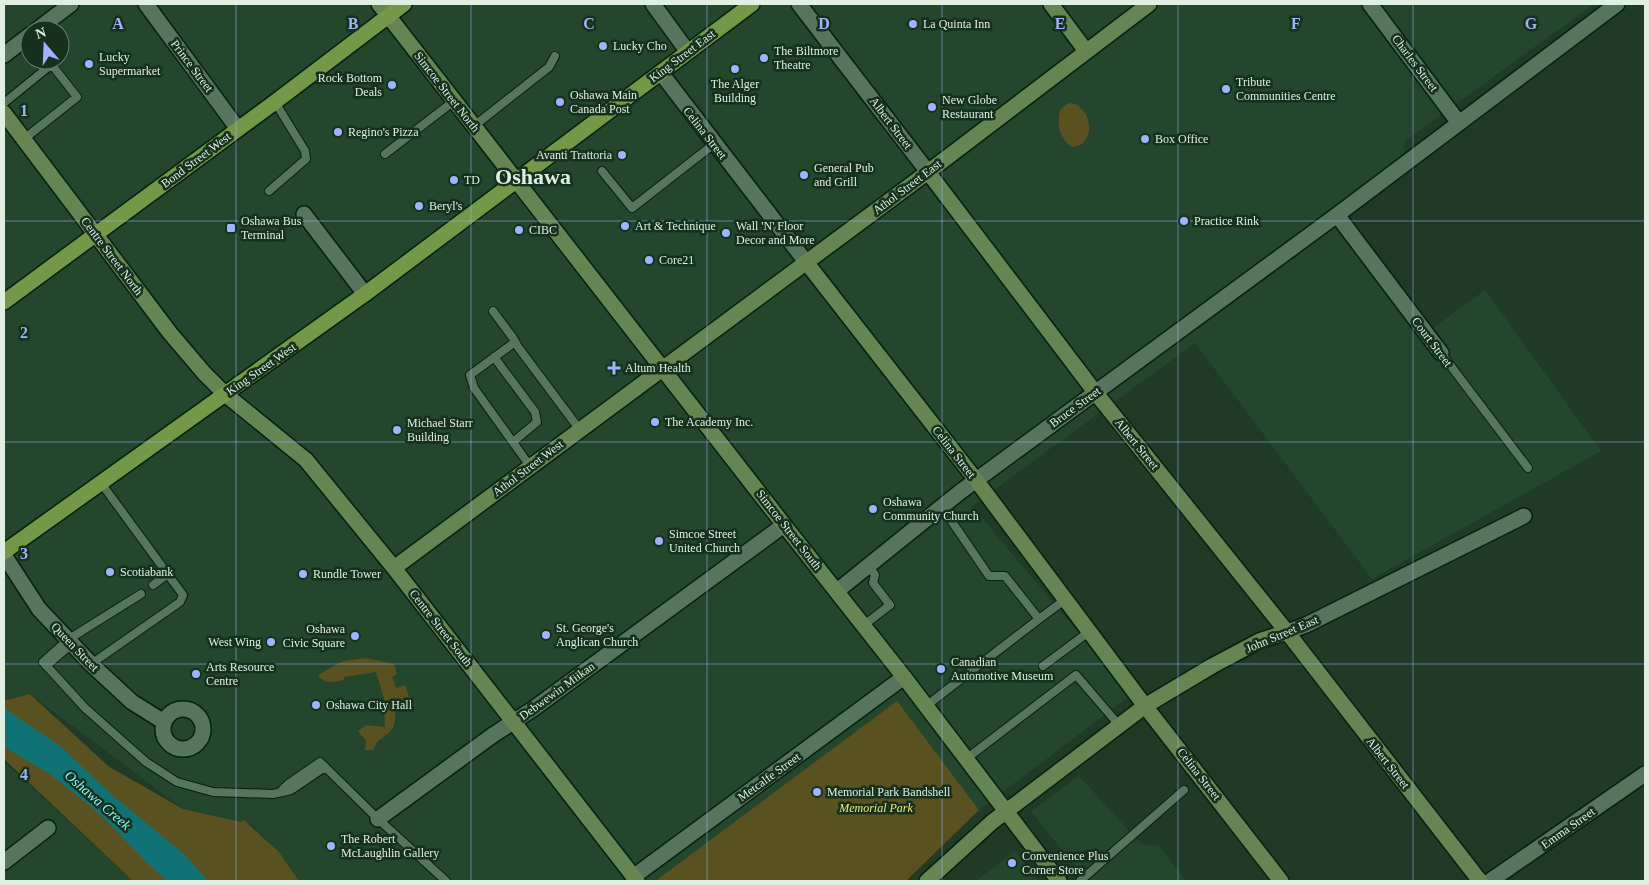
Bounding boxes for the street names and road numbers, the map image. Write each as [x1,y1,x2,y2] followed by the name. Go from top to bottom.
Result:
[646,26,718,85] street label: King Street East
[1389,32,1441,95] street label: Charles Street
[168,37,217,95] street label: Prince Street
[411,49,483,135] street label: Simcoe Street North
[867,94,916,152] street label: Albert Street
[680,104,730,162] street label: Celina Street
[158,129,234,191] street label: Bond Street West
[870,156,944,217] street label: Athol Street East
[78,214,146,298] street label: Centre Street North
[1409,314,1456,370] street label: Court Street
[224,340,299,398] street label: King Street West
[1047,383,1104,430] street label: Bruce Street
[1112,416,1162,473] street label: Albert Street
[929,423,979,481] street label: Celina Street
[490,436,567,499] street label: Athol Street West
[753,487,825,573] street label: Simcoe Street South
[407,587,475,669] street label: Centre Street South
[1244,612,1321,656] street label: John Street East
[48,620,102,675] street label: Queen Street
[517,659,597,723] street label: Debwewin Miikan
[1364,734,1413,792] street label: Albert Street
[1174,745,1224,803] street label: Celina Street
[735,749,803,804] street label: Metcalfe Street
[1538,804,1598,852] street label: Emma Street

